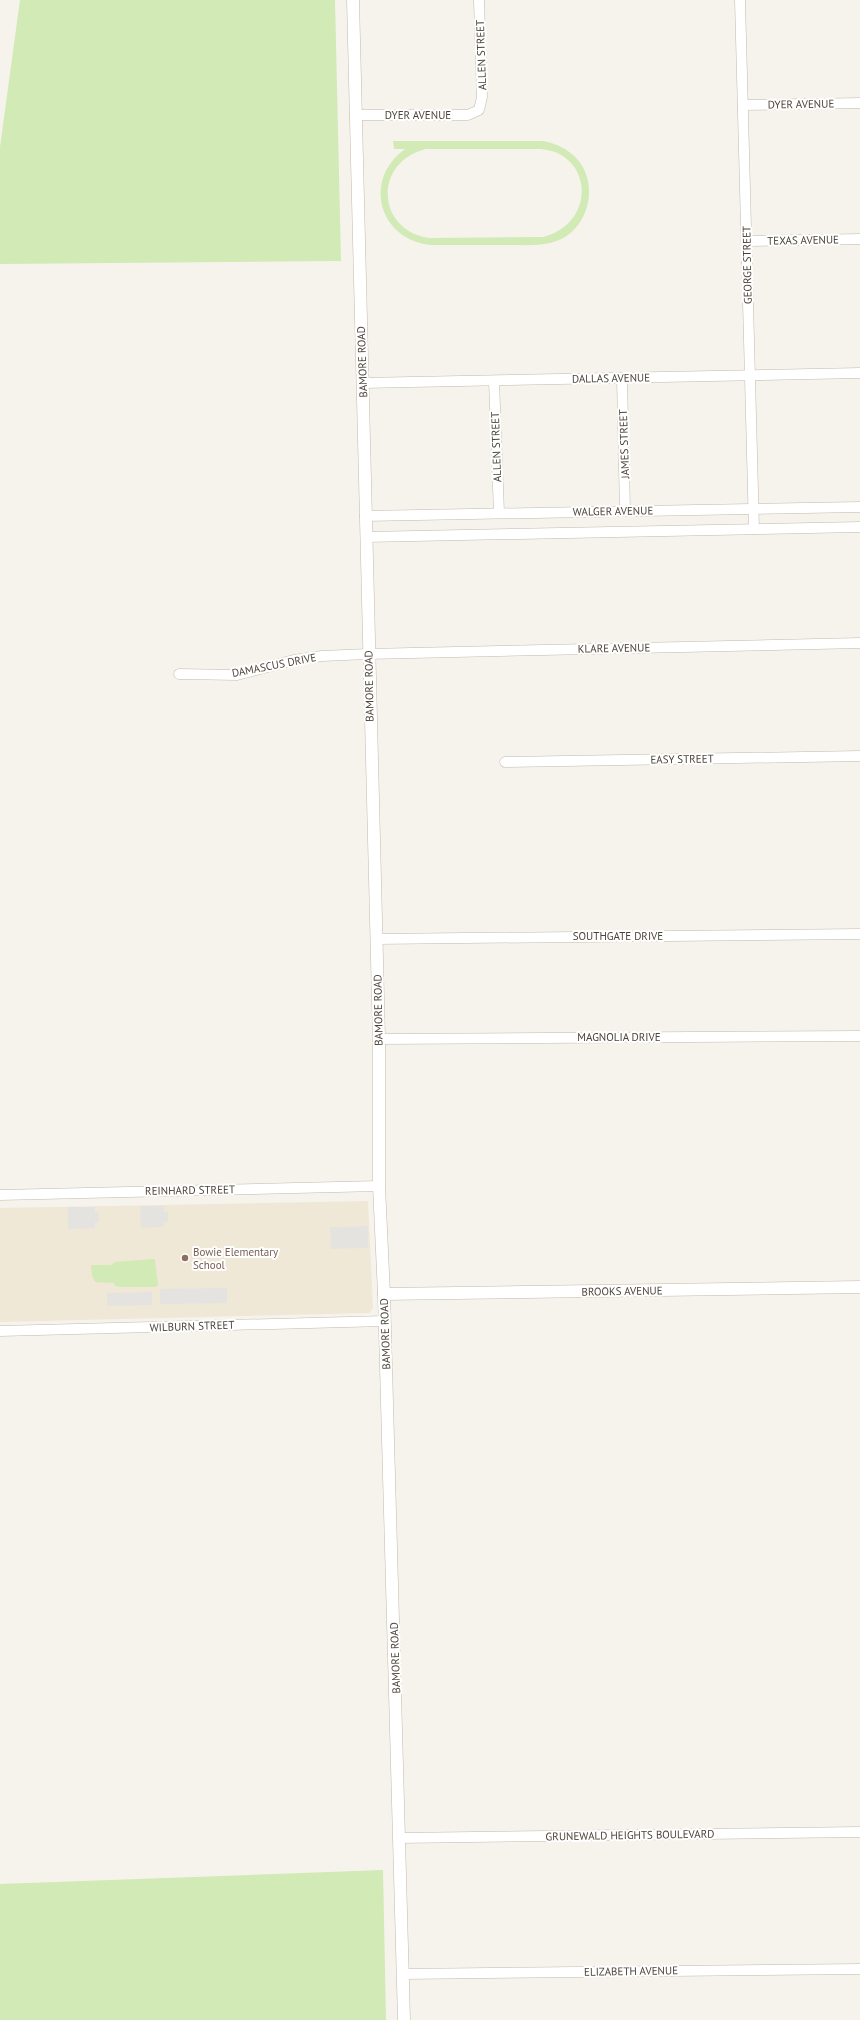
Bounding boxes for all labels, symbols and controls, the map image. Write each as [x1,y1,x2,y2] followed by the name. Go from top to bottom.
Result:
[473,20,489,90] street label: ALLEN STREET
[768,96,834,112] street label: DYER AVENUE
[385,108,451,122] street label: DYER AVENUE
[739,226,755,304] street label: GEORGE STREET
[767,232,839,248] street label: TEXAS AVENUE
[354,326,370,398] street label: BAMORE ROAD
[572,370,650,386] street label: DALLAS AVENUE
[616,409,632,480] street label: JAMES STREET
[488,412,504,482] street label: ALLEN STREET
[573,503,653,519] street label: WALGER AVENUE
[578,640,650,656] street label: KLARE AVENUE
[231,650,317,680] street label: DAMASCUS DRIVE
[361,650,377,722] street label: BAMORE ROAD
[650,751,714,767] street label: EASY STREET
[573,929,663,943] street label: SOUTHGATE DRIVE
[370,974,386,1046] street label: BAMORE ROAD
[577,1030,661,1044] street label: MAGNOLIA DRIVE
[145,1182,235,1198] street label: REINHARD STREET
[193,1245,279,1272] place label: Bowie Elementary School
[180,1253,190,1263] marker: Bowie Elementary School
[581,1283,663,1299] street label: BROOKS AVENUE
[377,1298,393,1370] street label: BAMORE ROAD
[149,1318,235,1334] street label: WILBURN STREET
[387,1622,403,1694] street label: BAMORE ROAD
[545,1827,715,1843] street label: GRUNEWALD HEIGHTS BOULEVARD
[584,1963,678,1979] street label: ELIZABETH AVENUE

